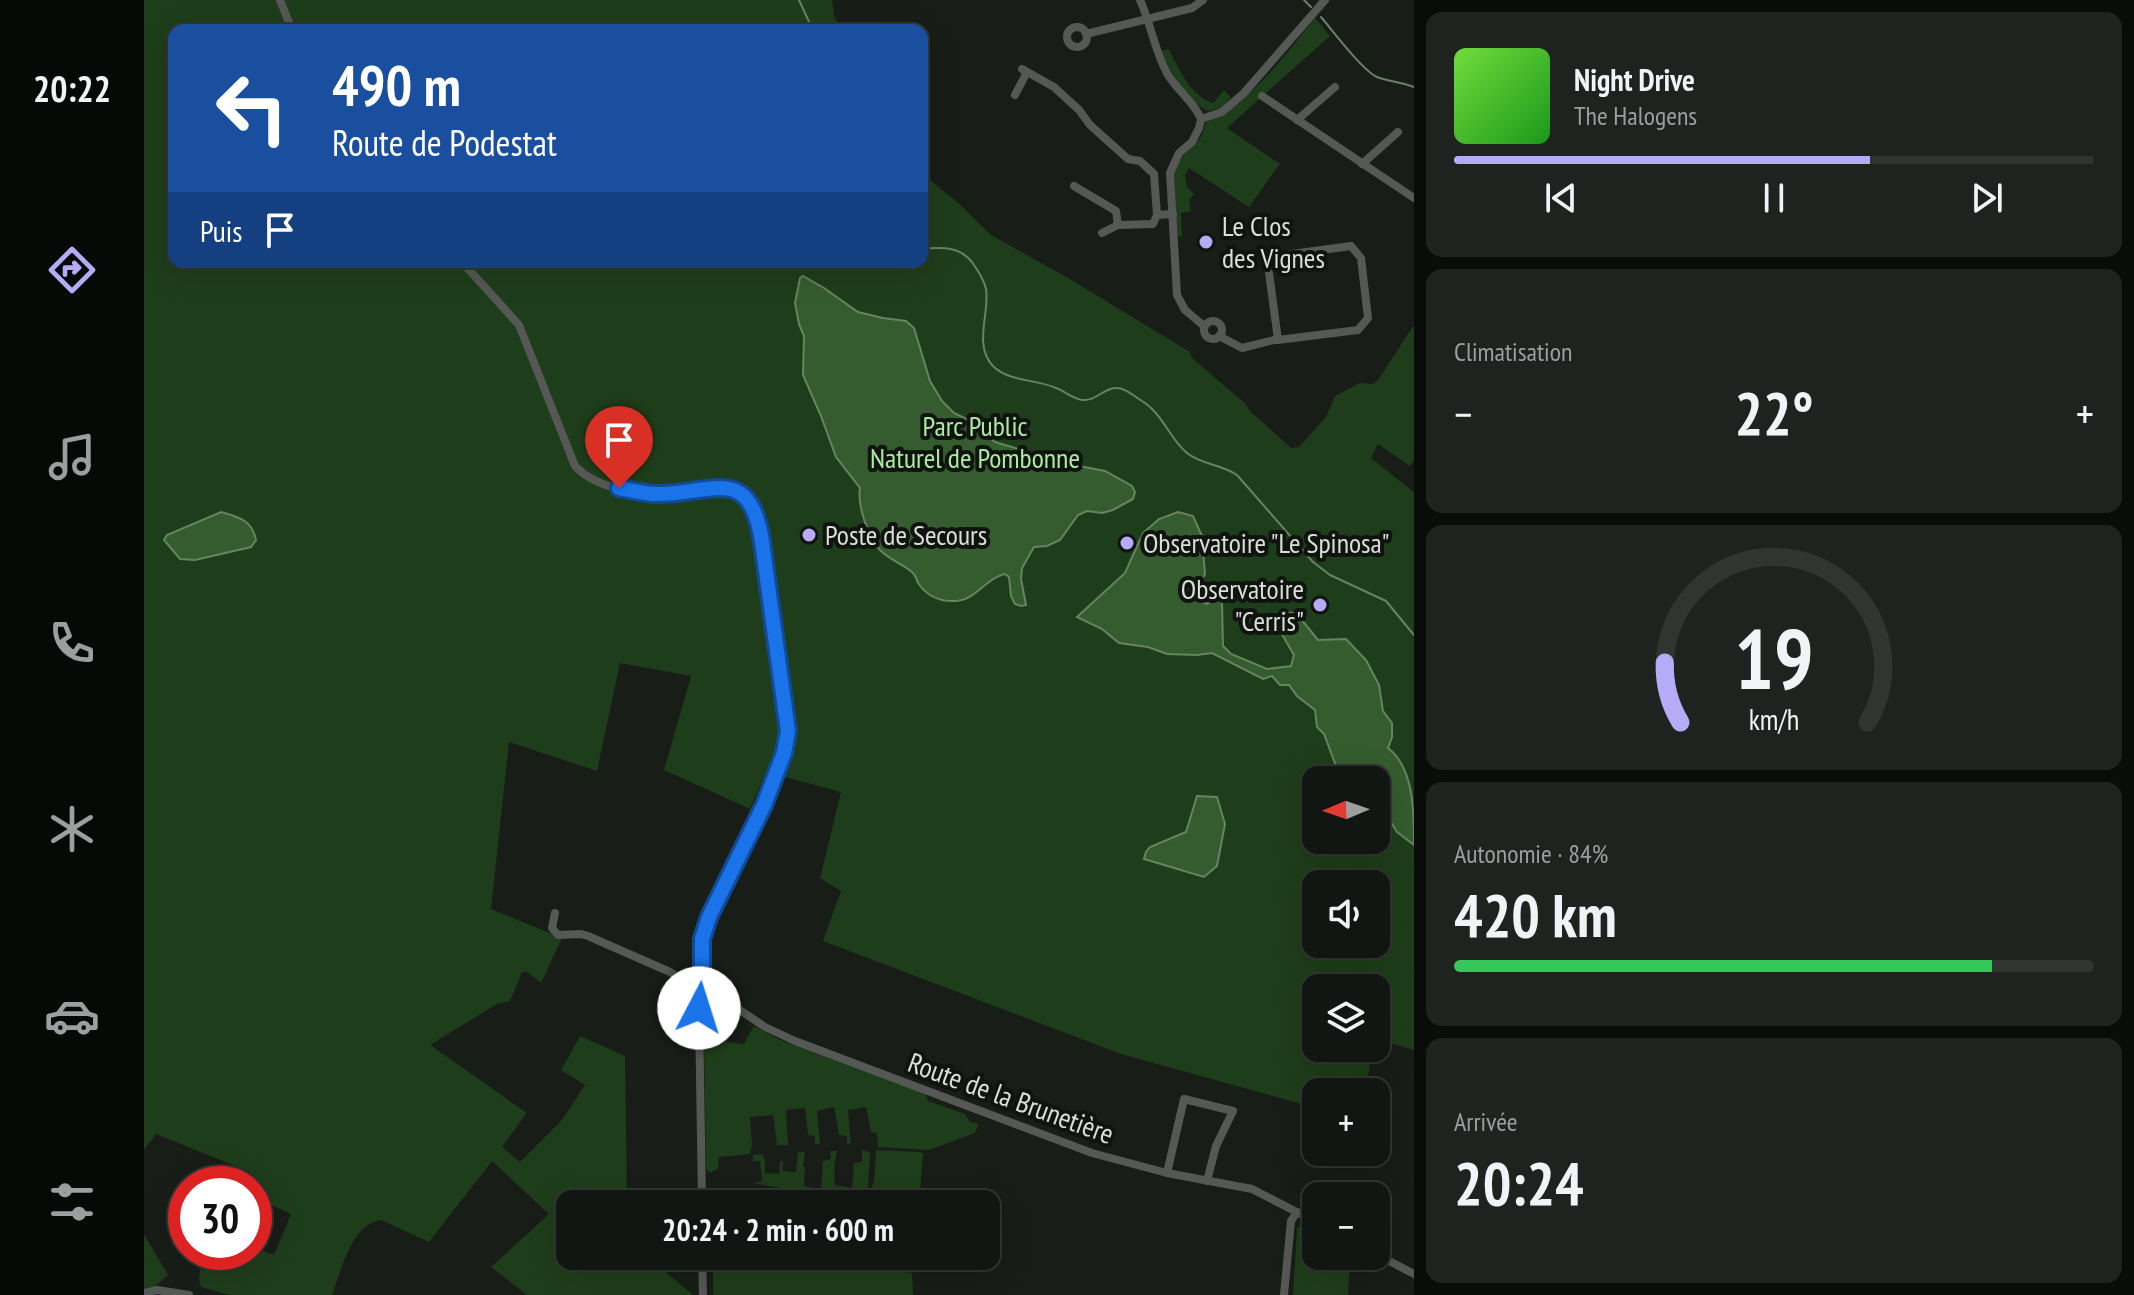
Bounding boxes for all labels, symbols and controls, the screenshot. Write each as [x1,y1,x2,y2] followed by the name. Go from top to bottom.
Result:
[332,49,461,121] text: 490 m
[200,56,304,160] icon: left
[1574,60,1695,99] text: Night Drive
[33,65,111,112] text: 20:22
[1574,99,1697,132] text: The Halogens
[332,119,557,166] text: Route de Podestat
[1539,176,1583,220] icon: previous
[1752,176,1796,220] icon: pause
[1965,176,2009,220] icon: next
[1222,207,1325,276] place label: Le Clos des Vignes
[258,208,302,252] icon: arrive
[200,211,242,250] text: Puis
[1197,233,1215,251] marker: Le Clos des Vignes
[44,242,100,298] icon: directions
[1454,335,1572,368] text: Climatisation
[1734,374,1814,452] text: 22°
[1454,385,1472,442] text: −
[2076,385,2094,442] text: +
[585,406,653,488] pin
[870,407,1080,476] park label: Parc Public Naturel de Pombonne
[597,418,641,462] icon: arrive
[44,429,100,485] icon: music
[825,516,987,553] place label: Poste de Secours
[1143,524,1389,561] place label: Observatoire "Le Spinosa"
[800,526,818,544] marker: Poste de Secours
[1118,534,1136,552] marker: Observatoire "Le Spinosa"
[1181,570,1304,639] place label: Observatoire "Cerris"
[1311,596,1329,614] marker: Observatoire "Cerris"
[1734,604,1814,712] text: 19
[44,615,100,671] icon: phone
[1749,702,1799,739] text: km/h
[1302,766,1390,854] north arrow
[1302,766,1390,1270] map controls
[44,801,100,857] icon: climate
[1454,837,1608,870] text: Autonomie · 84%
[1302,870,1390,958] button: sound
[1454,876,1617,954] text: 420 km
[657,966,741,1050] position arrow
[1302,974,1390,1062] button: layers
[44,988,100,1044] icon: car
[903,1043,1119,1152] street label: Route de la Brunetière
[1302,1078,1390,1166] button: +
[1454,1105,1518,1138] text: Arrivée
[1454,1144,1584,1222] text: 20:24
[168,1166,272,1270] speed limit sign: 30
[44,1174,100,1230] icon: filters
[1302,1182,1390,1270] button: −
[662,1210,894,1249] text: 20:24 · 2 min · 600 m

